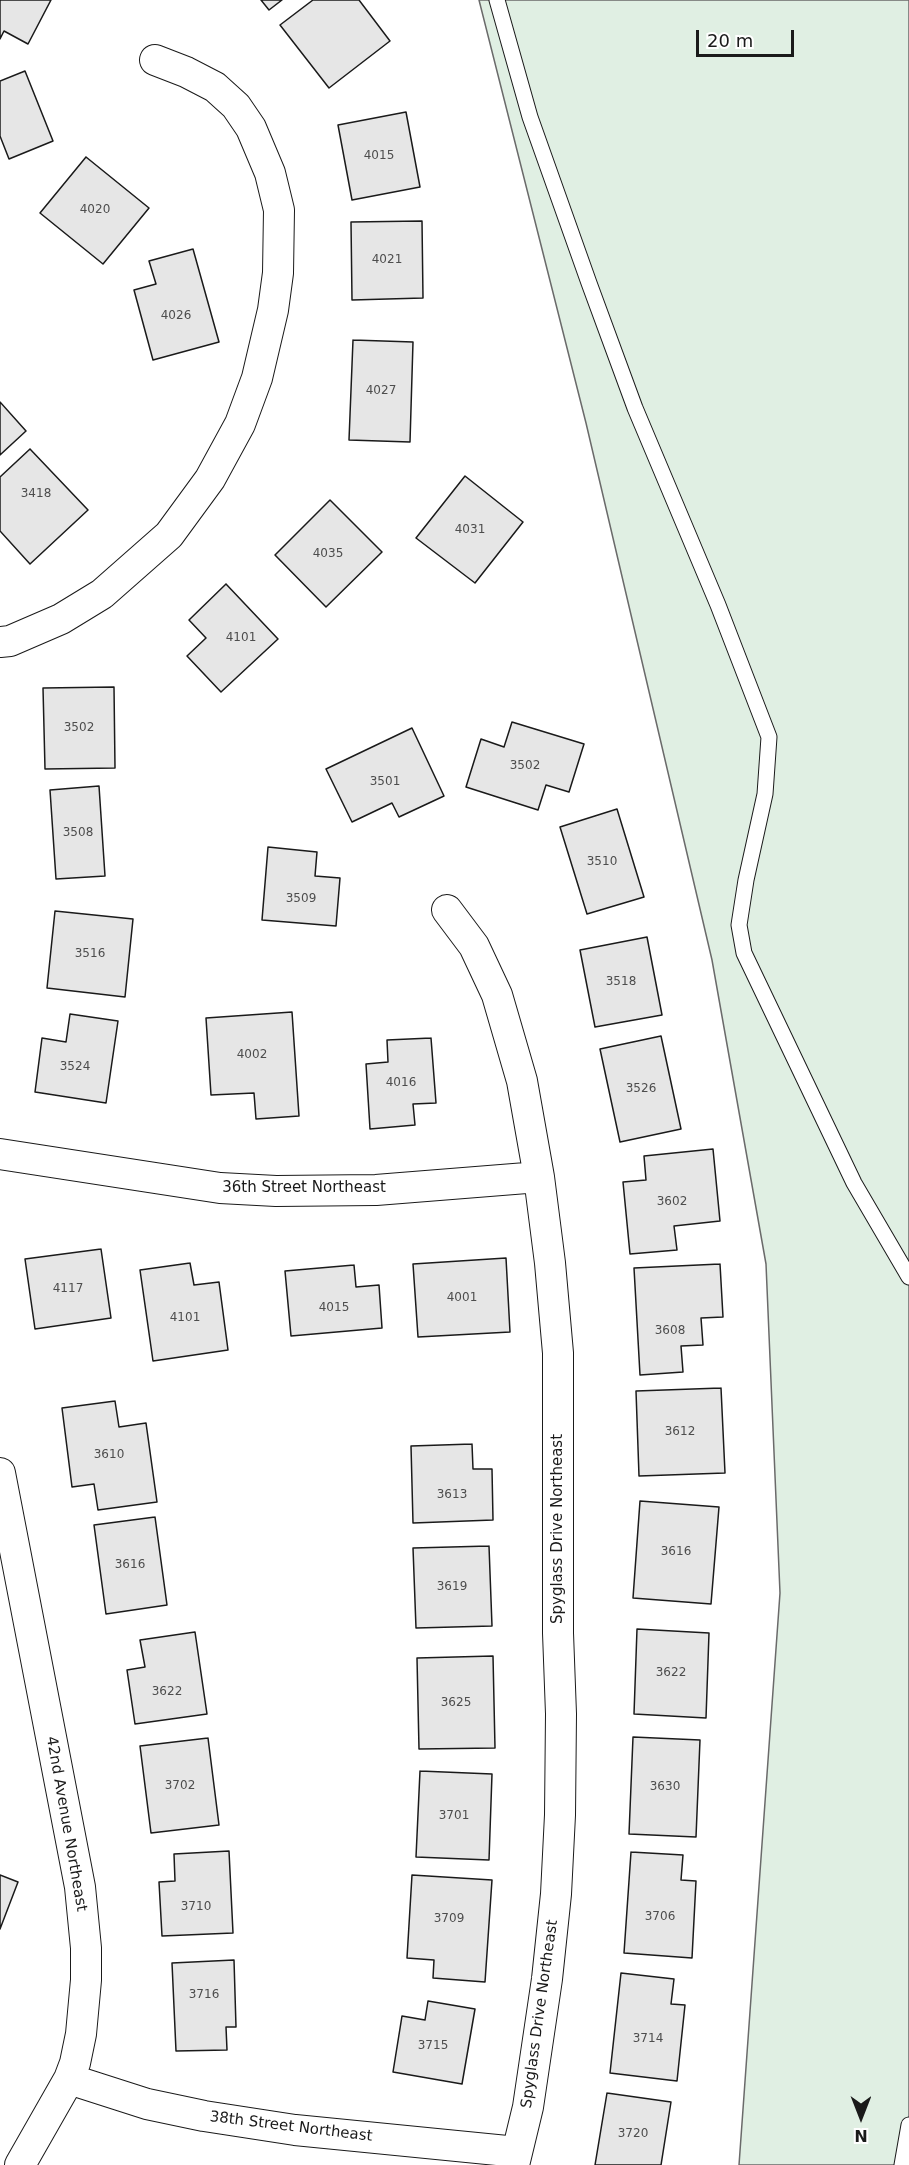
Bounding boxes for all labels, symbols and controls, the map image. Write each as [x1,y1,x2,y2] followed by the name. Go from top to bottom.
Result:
[699,18,796,56] scale bar
[707,30,753,51] text: 20 m
[364,149,394,163] house number: 4015
[80,203,110,217] house number: 4020
[372,253,402,267] house number: 4021
[161,309,191,323] house number: 4026
[366,384,396,398] house number: 4027
[21,487,51,501] house number: 3418
[455,523,485,537] house number: 4031
[313,547,343,561] house number: 4035
[226,631,256,645] house number: 4101
[64,721,94,735] house number: 3502
[510,759,540,773] house number: 3502
[370,775,400,789] house number: 3501
[63,826,93,840] house number: 3508
[587,855,617,869] house number: 3510
[286,892,316,906] house number: 3509
[75,947,105,961] house number: 3516
[606,975,636,989] house number: 3518
[237,1048,267,1062] house number: 4002
[60,1060,90,1074] house number: 3524
[386,1076,416,1090] house number: 4016
[626,1082,656,1096] house number: 3526
[222,1179,386,1197] street label: 36th Street Northeast
[657,1195,687,1209] house number: 3602
[53,1282,83,1296] house number: 4117
[447,1291,477,1305] house number: 4001
[319,1301,349,1315] house number: 4015
[170,1311,200,1325] house number: 4101
[655,1324,685,1338] house number: 3608
[665,1425,695,1439] house number: 3612
[549,1434,567,1624] street label: Spyglass Drive Northeast
[94,1448,124,1462] house number: 3610
[437,1488,467,1502] house number: 3613
[661,1545,691,1559] house number: 3616
[115,1558,145,1572] house number: 3616
[437,1580,467,1594] house number: 3619
[656,1666,686,1680] house number: 3622
[152,1685,182,1699] house number: 3622
[441,1696,471,1710] house number: 3625
[42,1735,90,1913] street label: 42nd Avenue Northeast
[165,1779,195,1793] house number: 3702
[650,1780,680,1794] house number: 3630
[439,1809,469,1823] house number: 3701
[181,1900,211,1914] house number: 3710
[645,1910,675,1924] house number: 3706
[434,1912,464,1926] house number: 3709
[518,1919,562,2109] street label: Spyglass Drive Northeast
[189,1988,219,2002] house number: 3716
[633,2032,663,2046] house number: 3714
[418,2039,448,2053] house number: 3715
[831,2087,891,2147] north arrow
[209,2108,373,2146] street label: 38th Street Northeast
[854,2126,868,2145] text: N
[618,2127,648,2141] house number: 3720

